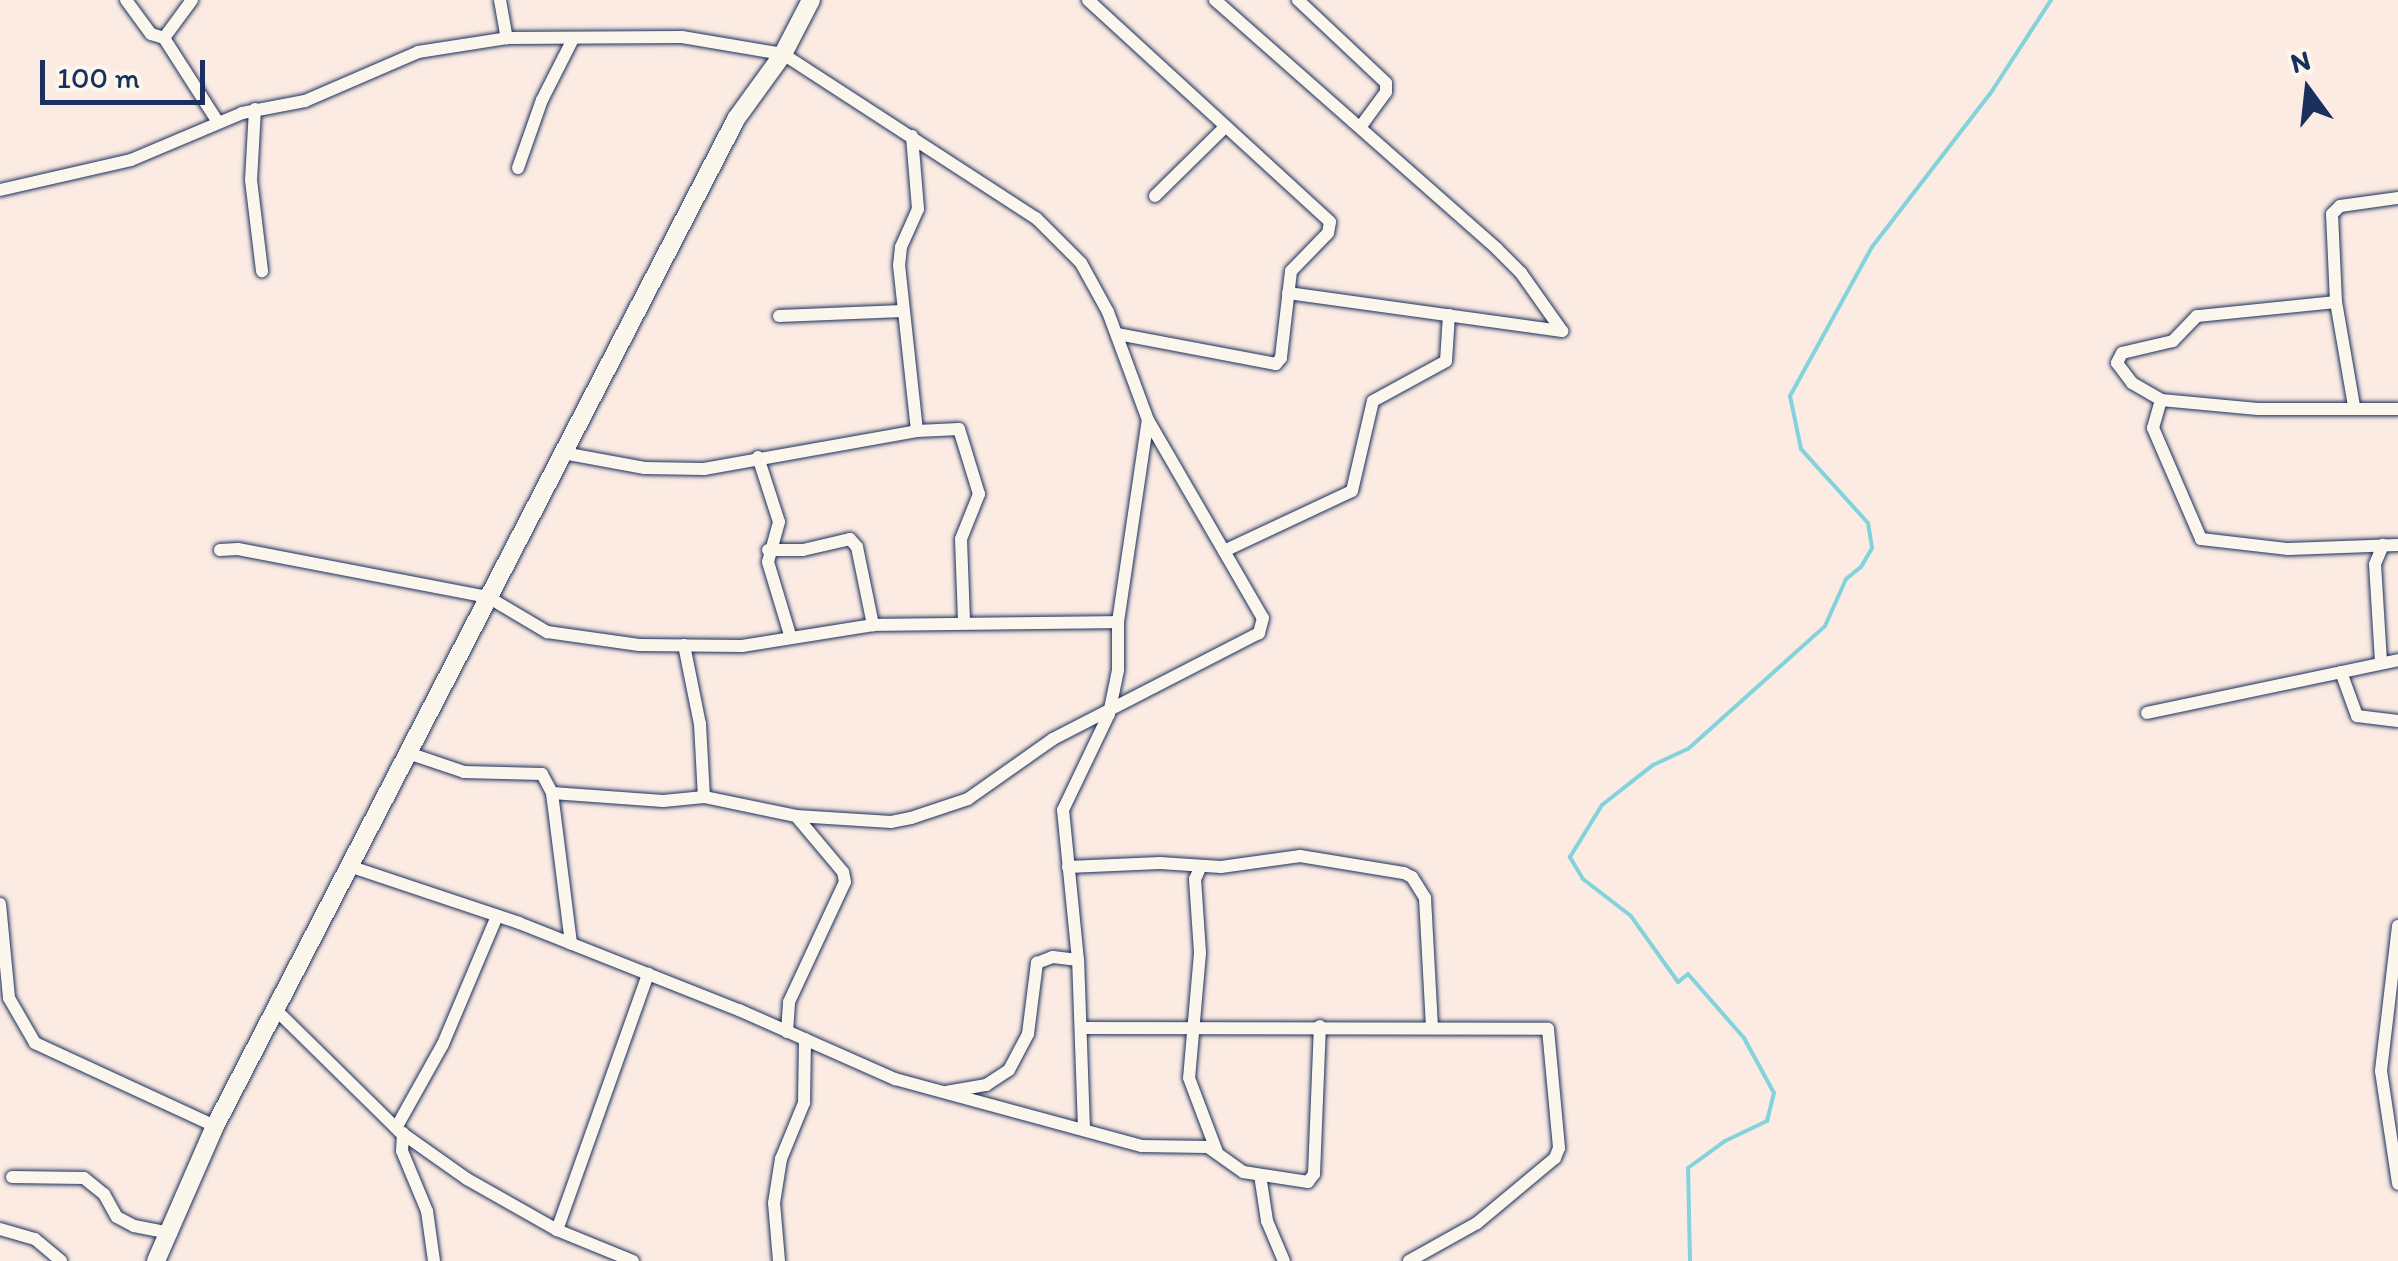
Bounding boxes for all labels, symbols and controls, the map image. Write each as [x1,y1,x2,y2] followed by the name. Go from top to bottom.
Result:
[45,40,210,102] scale bar
[2258,40,2358,140] north arrow
[2287,42,2314,80] text: N
[57,59,140,96] text: 100 m

